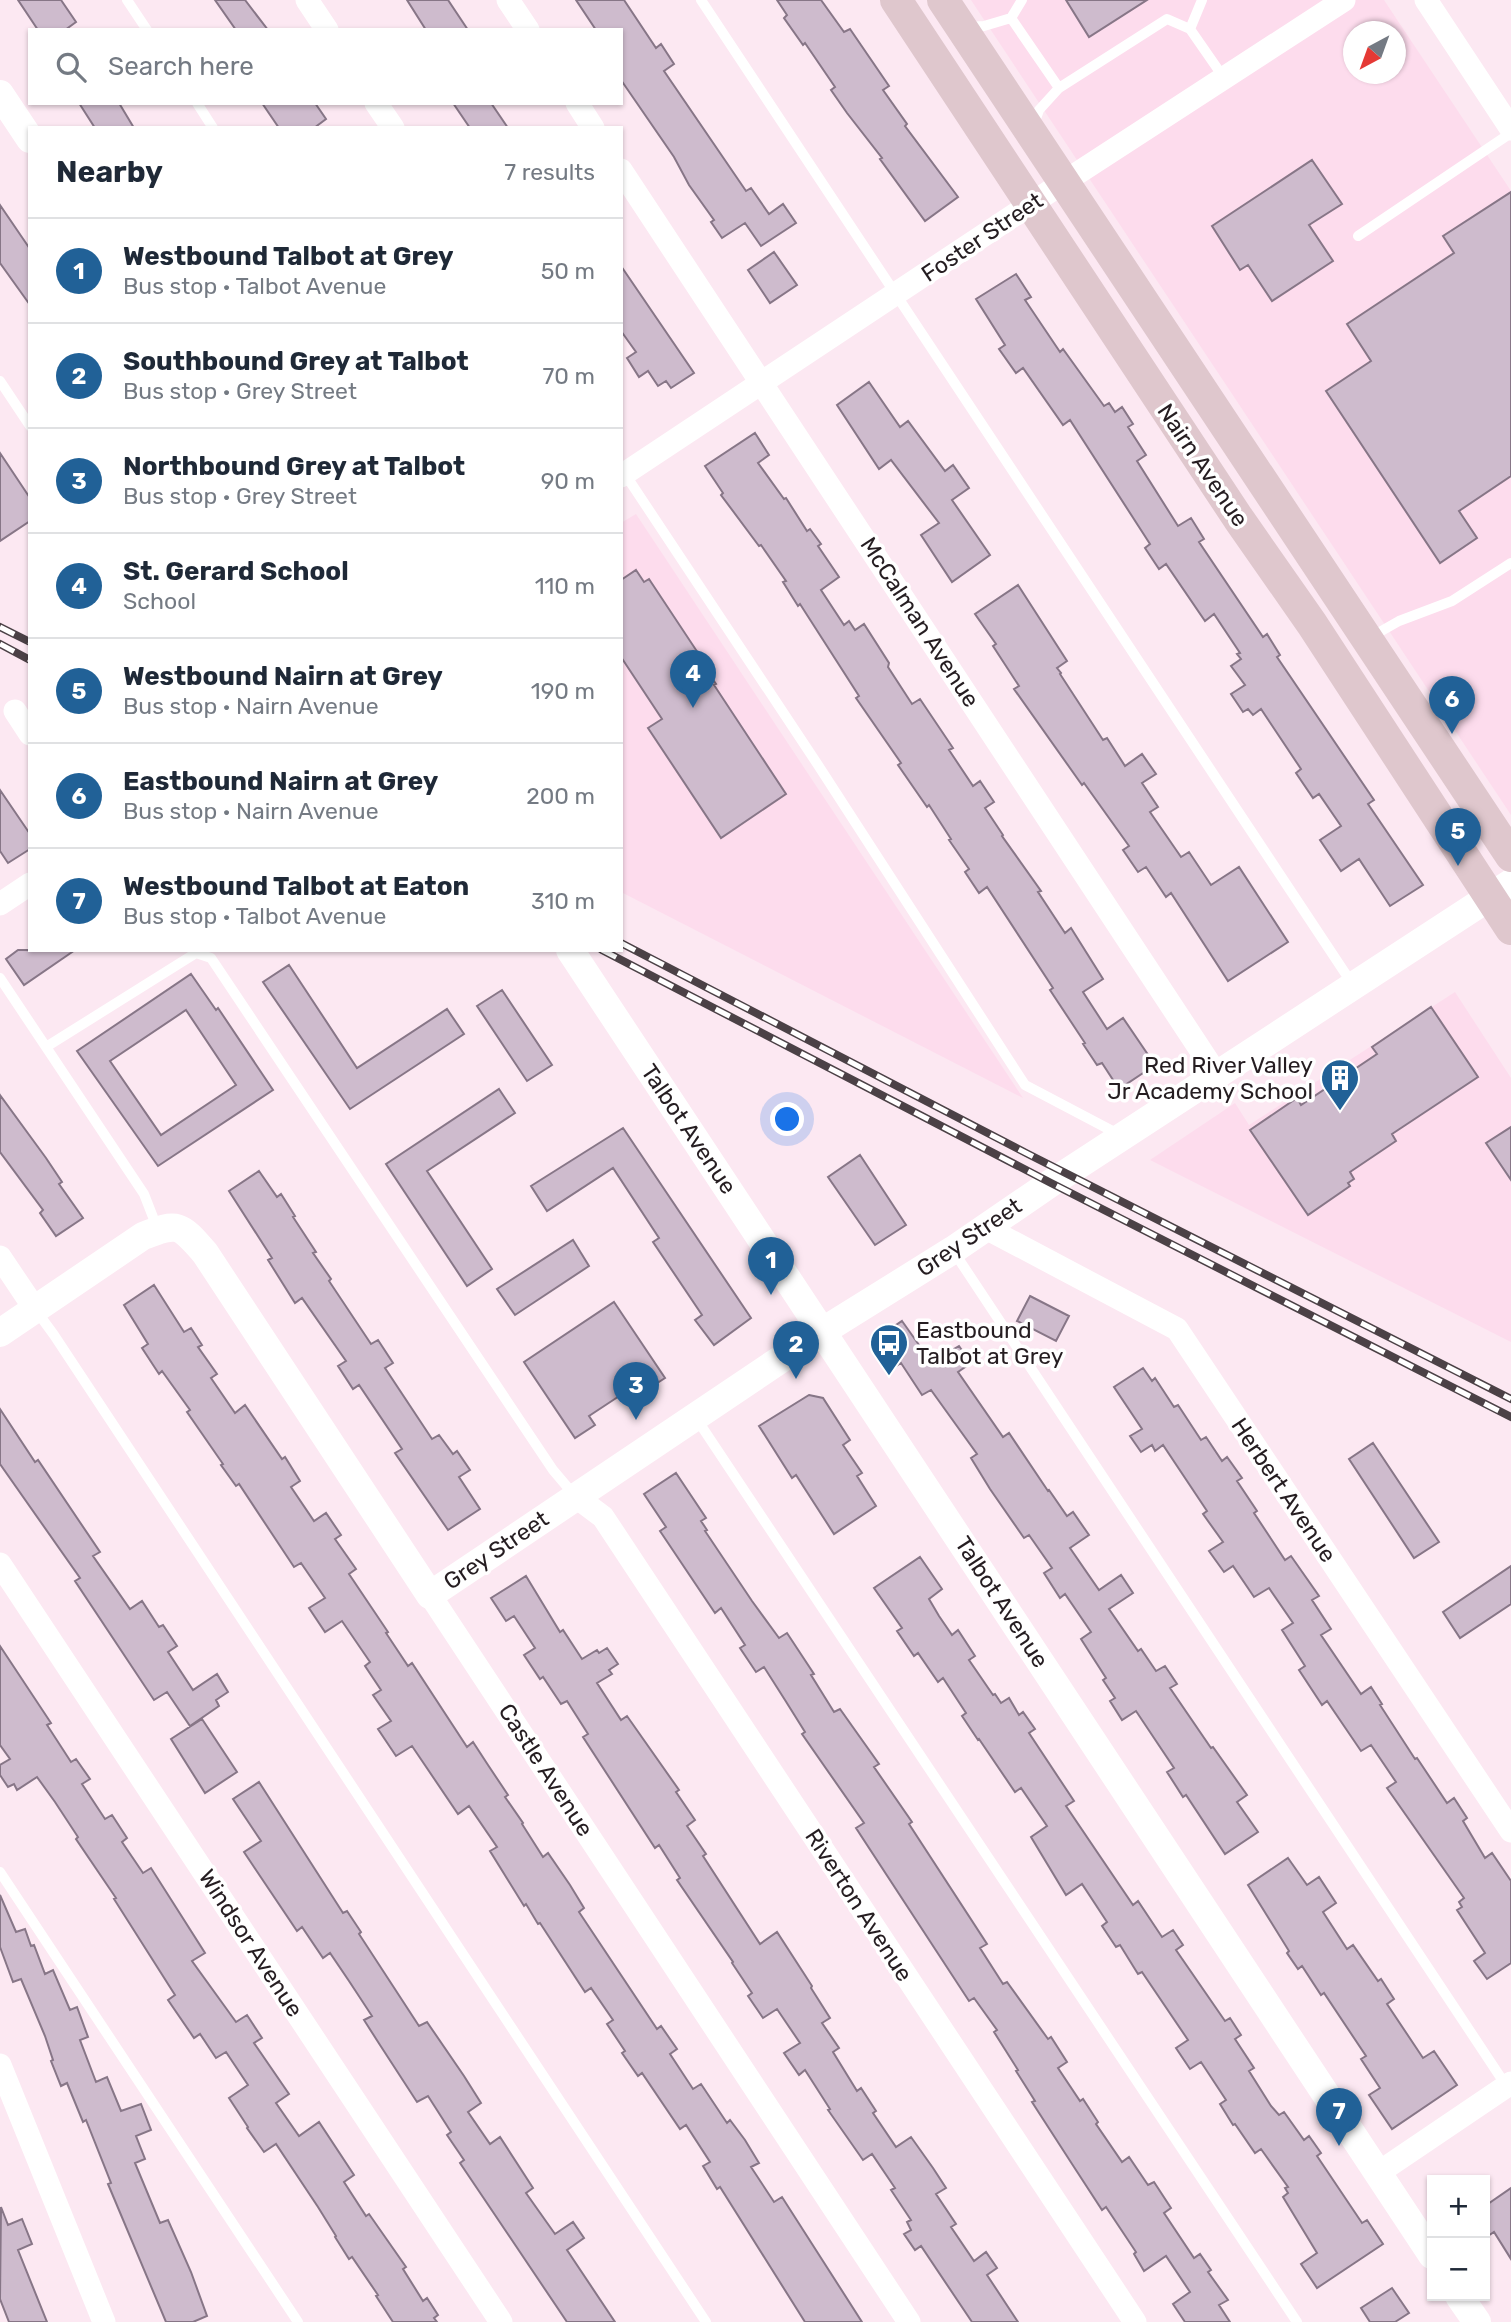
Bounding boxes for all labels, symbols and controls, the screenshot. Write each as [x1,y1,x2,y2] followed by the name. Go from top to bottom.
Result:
[1343,21,1406,84] north arrow
[28,28,623,105] search box
[52,48,90,86] icon: search
[108,51,254,82] text: Search here
[56,154,163,190] text: Nearby
[504,158,595,186] text: 7 results
[916,186,1048,288] street label: Foster Street
[123,241,454,272] text: Westbound Talbot at Grey
[73,257,85,285] text: 1
[541,257,595,285] text: 50 m
[123,272,386,300] text: Bus stop · Talbot Avenue
[123,346,469,377] text: Southbound Grey at Talbot
[72,362,86,390] text: 2
[543,362,595,390] text: 70 m
[123,377,357,405] text: Bus stop · Grey Street
[1152,398,1254,532] street label: Nairn Avenue
[123,451,465,482] text: Northbound Grey at Talbot
[71,467,87,495] text: 3
[541,467,595,495] text: 90 m
[123,482,357,510] text: Bus stop · Grey Street
[855,532,985,712] street label: McCalman Avenue
[123,556,349,587] text: St. Gerard School
[71,572,87,600] text: 4
[535,572,595,600] text: 110 m
[123,587,196,615] text: School
[670,650,716,708] pin: 4
[123,661,443,692] text: Westbound Nairn at Grey
[1429,676,1475,734] pin: 6
[72,677,86,705] text: 5
[531,677,595,705] text: 190 m
[123,692,379,720] text: Bus stop · Nairn Avenue
[123,766,438,797] text: Eastbound Nairn at Grey
[72,782,86,810] text: 6
[526,782,595,810] text: 200 m
[123,797,379,825] text: Bus stop · Nairn Avenue
[1435,808,1481,866] pin: 5
[123,871,469,902] text: Westbound Talbot at Eaton
[72,887,86,915] text: 7
[531,887,595,915] text: 310 m
[123,902,386,930] text: Bus stop · Talbot Avenue
[1107,1051,1313,1105] place label: Red River Valley Jr Academy School
[1319,1057,1361,1112] building icon: Red River Valley Jr Academy School
[635,1059,743,1199] street label: Talbot Avenue
[770,1102,804,1136] your location
[911,1192,1027,1282] street label: Grey Street
[748,1237,794,1295] pin: 1
[916,1316,1064,1370] place label: Eastbound Talbot at Grey
[773,1321,819,1379] pin: 2
[868,1322,910,1377] bus stop icon: Eastbound Talbot at Grey
[613,1362,659,1420] pin: 3
[1225,1413,1343,1567] street label: Herbert Avenue
[438,1505,554,1595] street label: Grey Street
[949,1531,1055,1673] street label: Talbot Avenue
[493,1698,599,1842] street label: Castle Avenue
[799,1823,919,1987] street label: Riverton Avenue
[193,1864,309,2022] street label: Windsor Avenue
[1316,2088,1362,2146] pin: 7
[1427,2175,1490,2301] map controls
[1427,2175,1490,2238] button: +
[1427,2238,1490,2301] button: −

